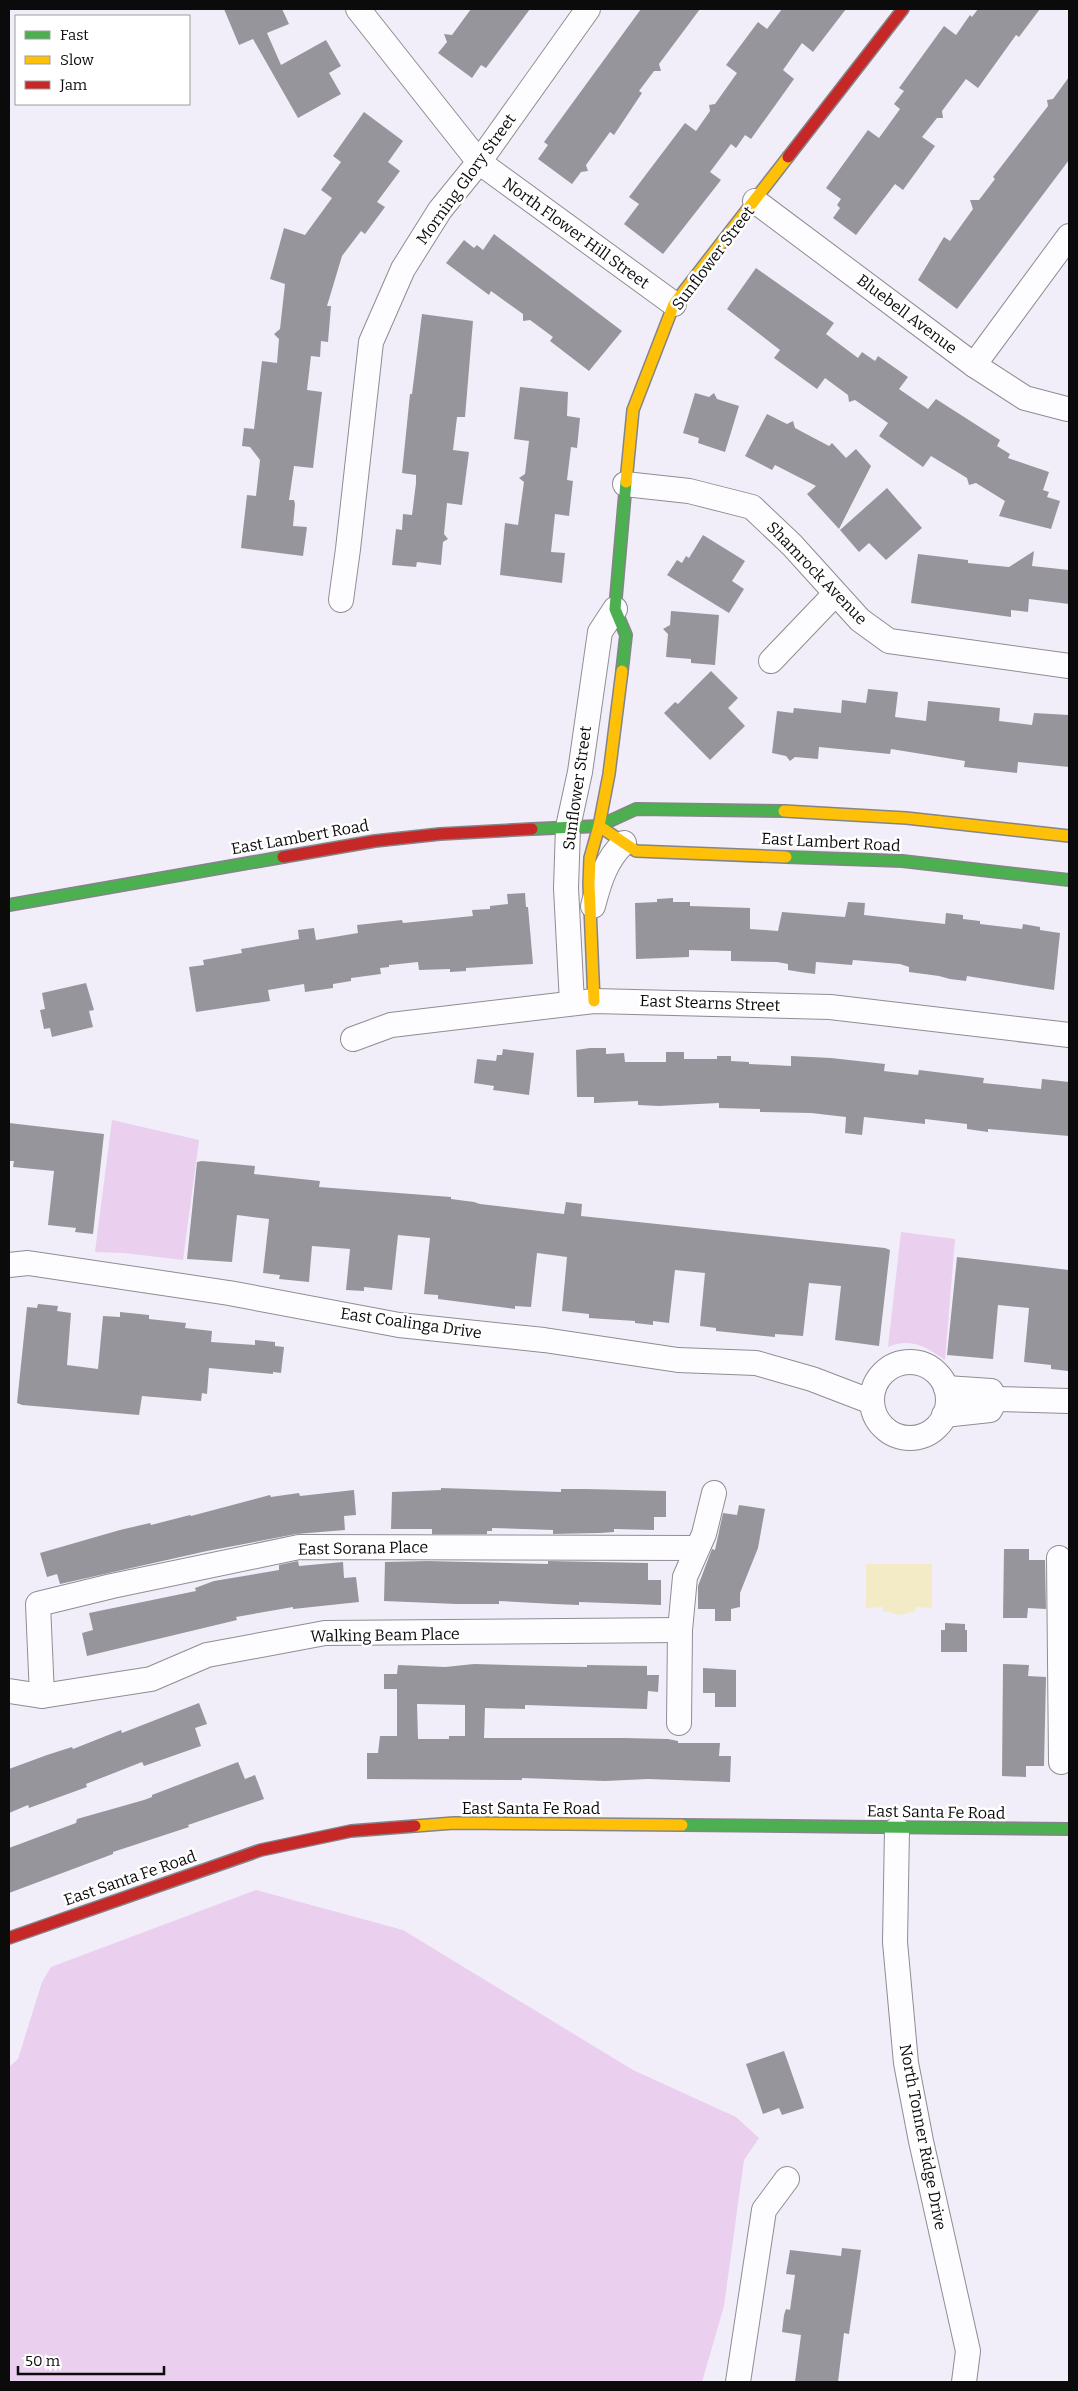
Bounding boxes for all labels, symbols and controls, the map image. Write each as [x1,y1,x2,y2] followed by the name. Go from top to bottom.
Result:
[15,15,190,105] legend
[60,26,89,44] text: Fast
[60,51,95,69] text: Slow
[59,76,88,94] text: Jam
[412,110,520,248] street label: Morning Glory Street
[499,173,653,293] street label: North Flower Hill Street
[668,202,758,314] street label: Sunflower Street
[853,270,961,358] street label: Bluebell Avenue
[763,518,871,628] street label: Shamrock Avenue
[559,724,595,851] street label: Sunflower Street
[230,815,371,858] street label: East Lambert Road
[761,829,902,855] street label: East Lambert Road
[639,991,781,1015] street label: East Stearns Street
[339,1304,483,1342] street label: East Coalinga Drive
[298,1537,428,1559] street label: East Sorana Place
[310,1624,460,1646] street label: Walking Beam Place
[462,1799,601,1818] street label: East Santa Fe Road
[867,1801,1006,1823] street label: East Santa Fe Road
[61,1846,199,1910] street label: East Santa Fe Road
[896,2042,950,2232] street label: North Tonner Ridge Drive
[18,2344,164,2376] scale bar
[25,2352,61,2370] text: 50 m

